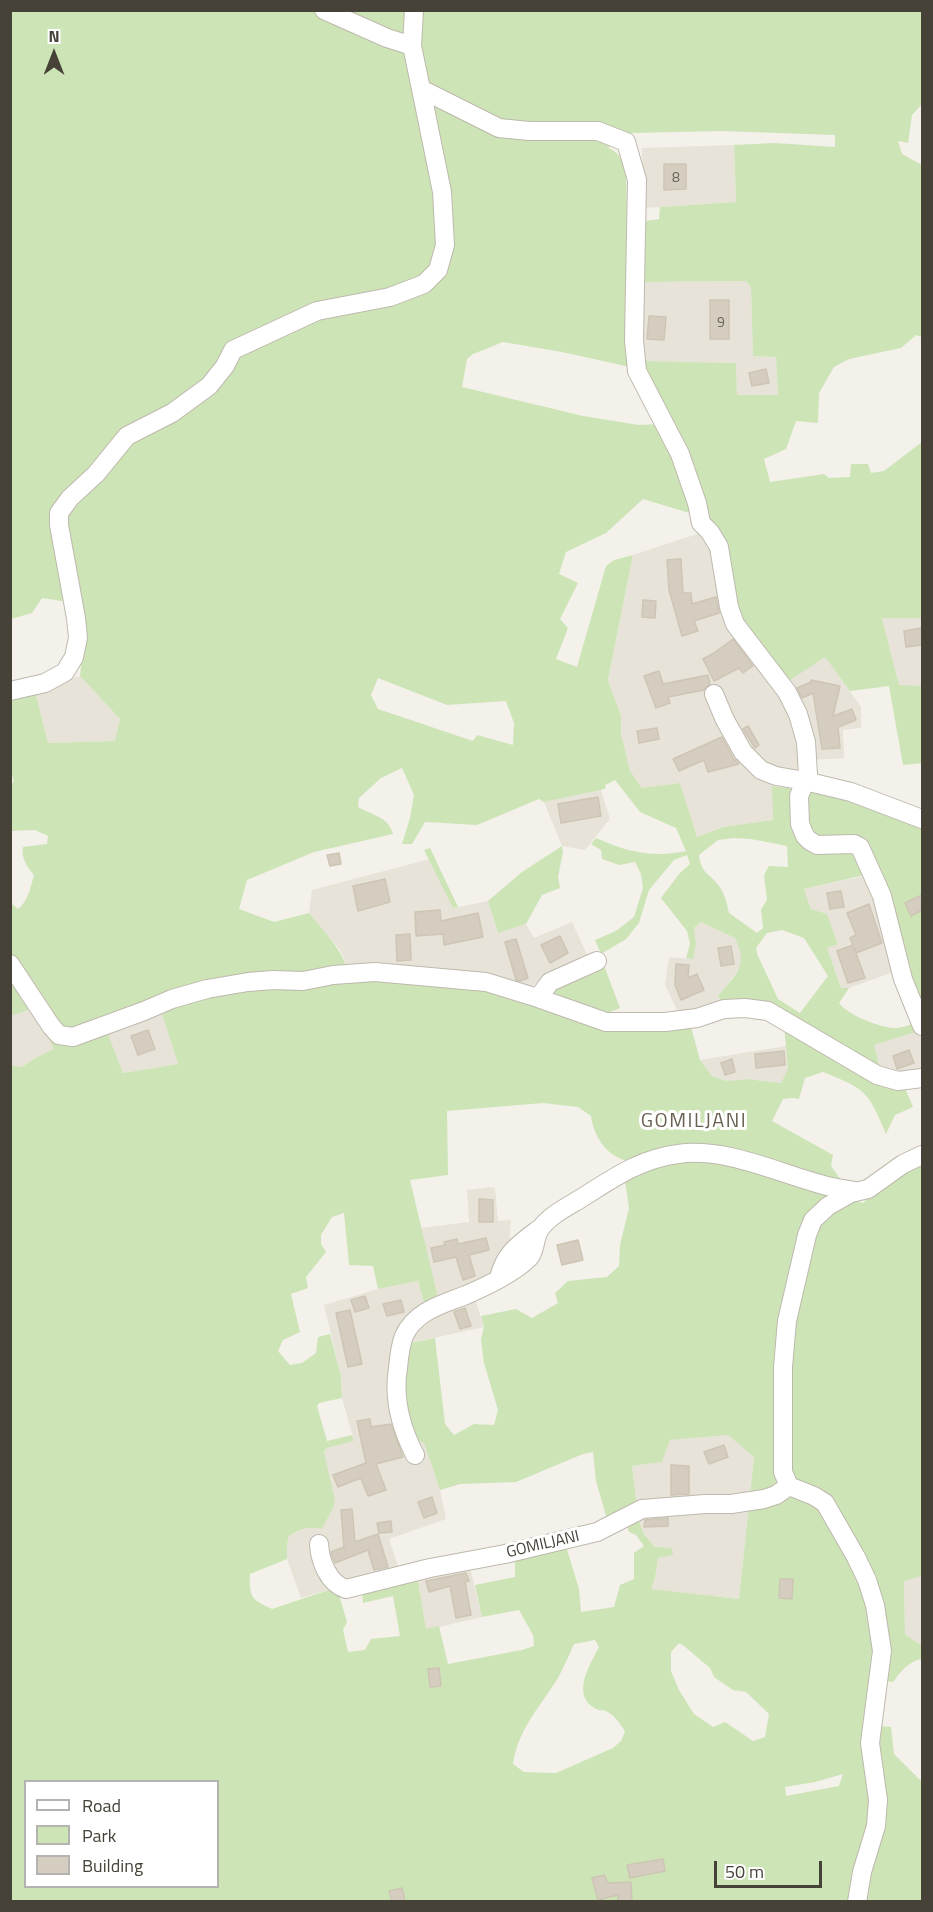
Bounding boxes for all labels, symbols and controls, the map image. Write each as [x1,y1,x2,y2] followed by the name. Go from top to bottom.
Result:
[24,24,84,84] north arrow
[48,24,60,48] text: N
[672,171,680,187] house number: 8
[717,316,725,332] house number: 9
[641,1110,747,1134] district label: GOMILJANI
[505,1527,581,1563] street label: GOMILJANI
[24,1780,219,1888] legend
[82,1792,121,1819] text: Road
[82,1822,116,1849] text: Park
[717,1849,825,1887] scale bar
[82,1852,143,1879] text: Building
[725,1858,764,1885] text: 50 m

